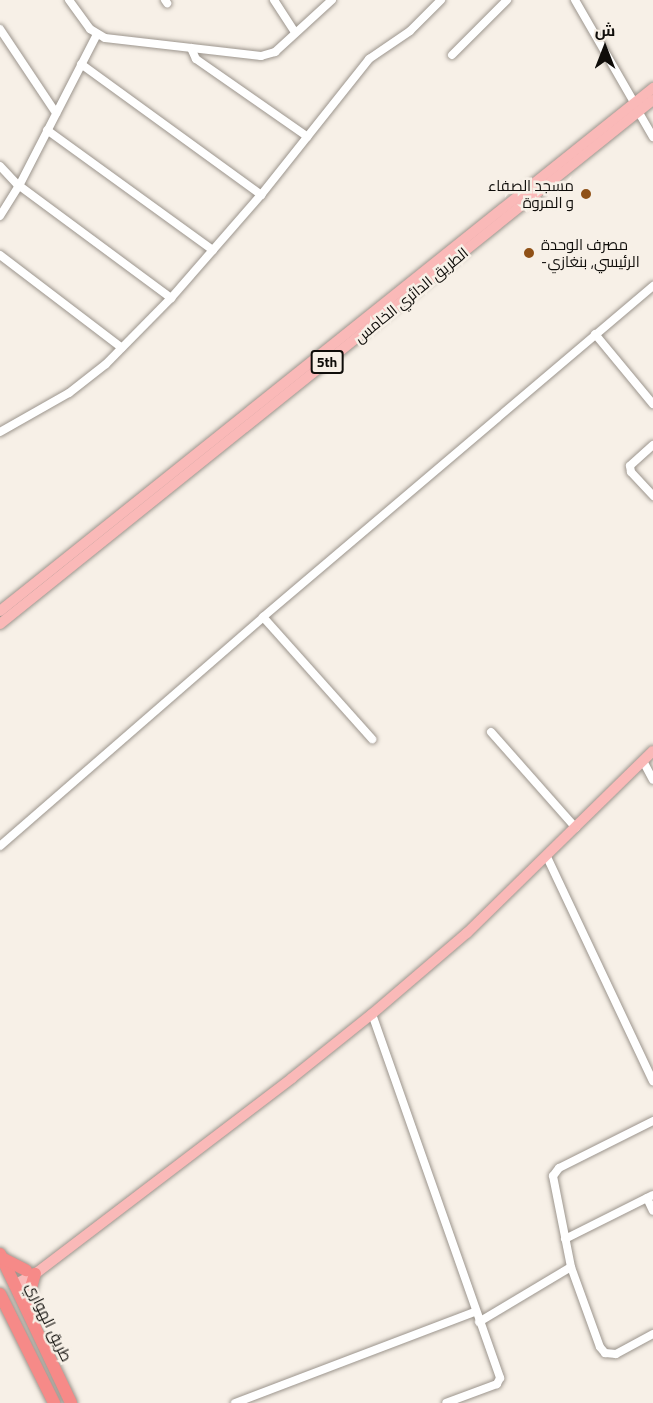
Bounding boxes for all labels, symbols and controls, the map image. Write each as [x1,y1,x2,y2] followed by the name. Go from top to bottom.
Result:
[575,18,635,78] north arrow
[595,18,615,42] text: ش
[488,176,574,211] place label: مسجد الصفاء و المروة
[579,187,593,201] marker: مسجد الصفاء و المروة
[541,235,640,270] place label: مصرف الوحدة -الرئيسي, بنغازي
[350,244,472,346] street label: الطريق الدائري الخامس
[522,246,536,260] marker: مصرف الوحدة -الرئيسي, بنغازي
[310,351,344,373] road number: 5th
[22,1280,76,1364] street label: طريق الهواري

